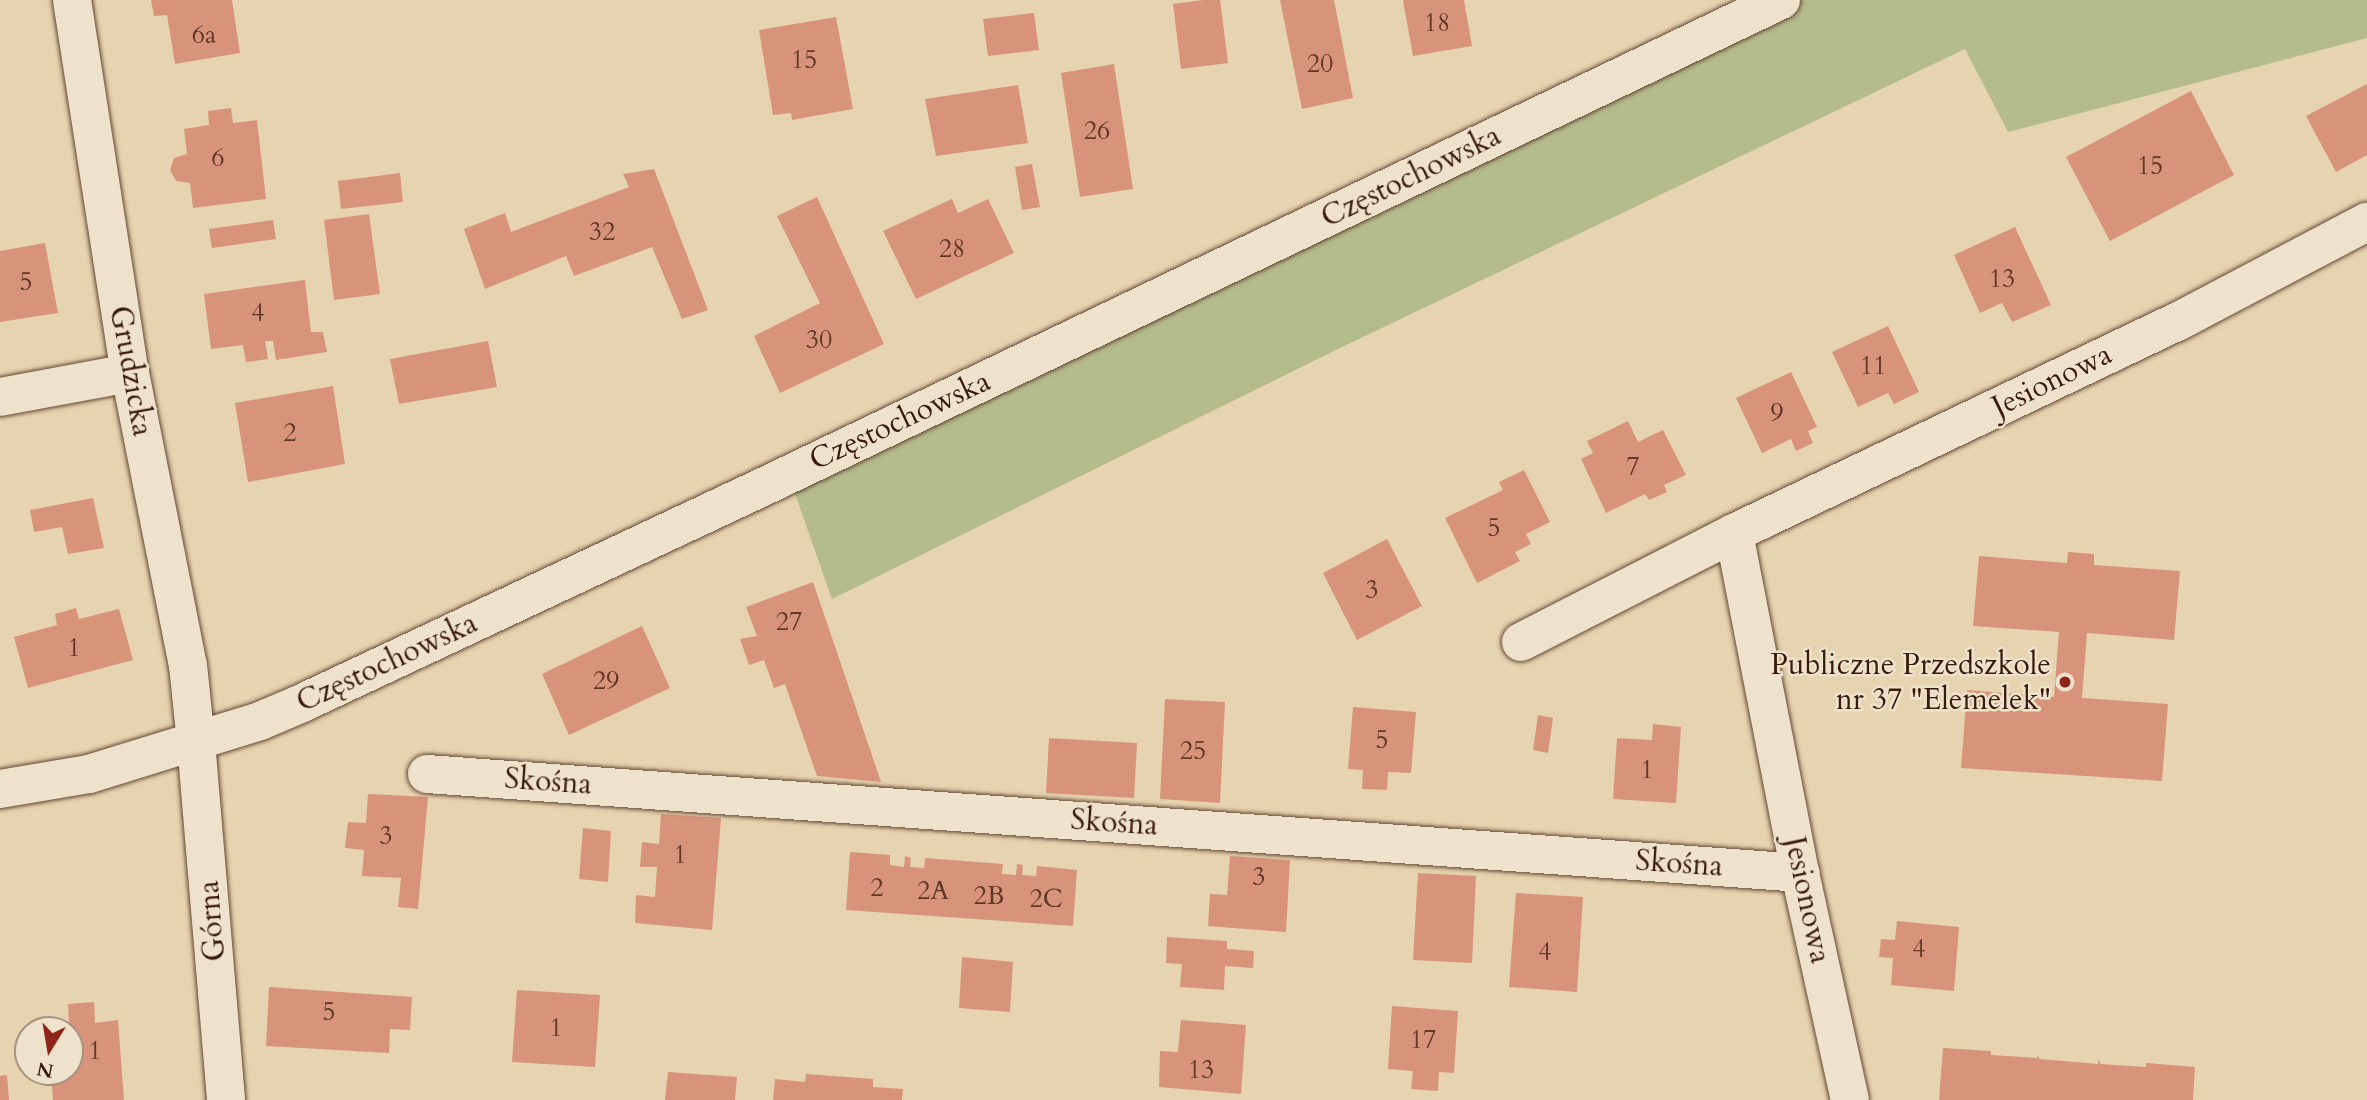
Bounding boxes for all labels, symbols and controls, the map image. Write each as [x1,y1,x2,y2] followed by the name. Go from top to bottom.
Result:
[1424,7,1450,39] house number: 18
[192,19,216,51] house number: 6a
[791,44,817,76] house number: 15
[1307,48,1333,80] house number: 20
[1084,115,1110,147] house number: 26
[1315,118,1507,236] street label: Częstochowska
[211,142,225,174] house number: 6
[2137,150,2163,182] house number: 15
[589,216,615,248] house number: 32
[939,233,965,265] house number: 28
[1989,263,2015,295] house number: 13
[19,266,33,298] house number: 5
[251,297,265,329] house number: 4
[102,303,160,439] street label: Grudzicka
[806,324,832,356] house number: 30
[1986,337,2118,425] street label: Jesionowa
[1860,350,1886,382] house number: 11
[804,363,996,479] street label: Częstochowska
[1770,397,1784,429] house number: 9
[283,417,297,449] house number: 2
[1626,451,1640,483] house number: 7
[1487,512,1501,544] house number: 5
[1365,574,1379,606] house number: 3
[291,605,483,721] street label: Częstochowska
[776,606,802,638] house number: 27
[67,632,81,664] house number: 1
[1770,647,2051,718] place label: Publiczne Przedszkole nr 37 "Elemelek"
[593,665,619,697] house number: 29
[2057,674,2073,690] marker: Publiczne Przedszkole nr 37 "Elemelek"
[1375,724,1389,756] house number: 5
[1180,735,1206,767] house number: 25
[1640,754,1654,786] house number: 1
[503,761,593,803] street label: Skośna
[1069,802,1159,844] street label: Skośna
[379,820,393,852] house number: 3
[1776,833,1838,967] street label: Jesionowa
[673,839,687,871] house number: 1
[1634,843,1724,885] street label: Skośna
[1252,861,1266,893] house number: 3
[870,872,884,904] house number: 2
[917,875,949,907] house number: 2A
[191,879,233,963] street label: Górna
[974,880,1004,912] house number: 2B
[1029,883,1063,915] house number: 2C
[1912,933,1926,965] house number: 4
[1538,936,1552,968] house number: 4
[322,996,336,1028] house number: 5
[549,1012,563,1044] house number: 1
[14,1016,84,1086] north arrow
[1410,1024,1436,1056] house number: 17
[88,1035,102,1067] house number: 1
[1188,1054,1214,1086] house number: 13
[35,1055,56,1084] text: N

